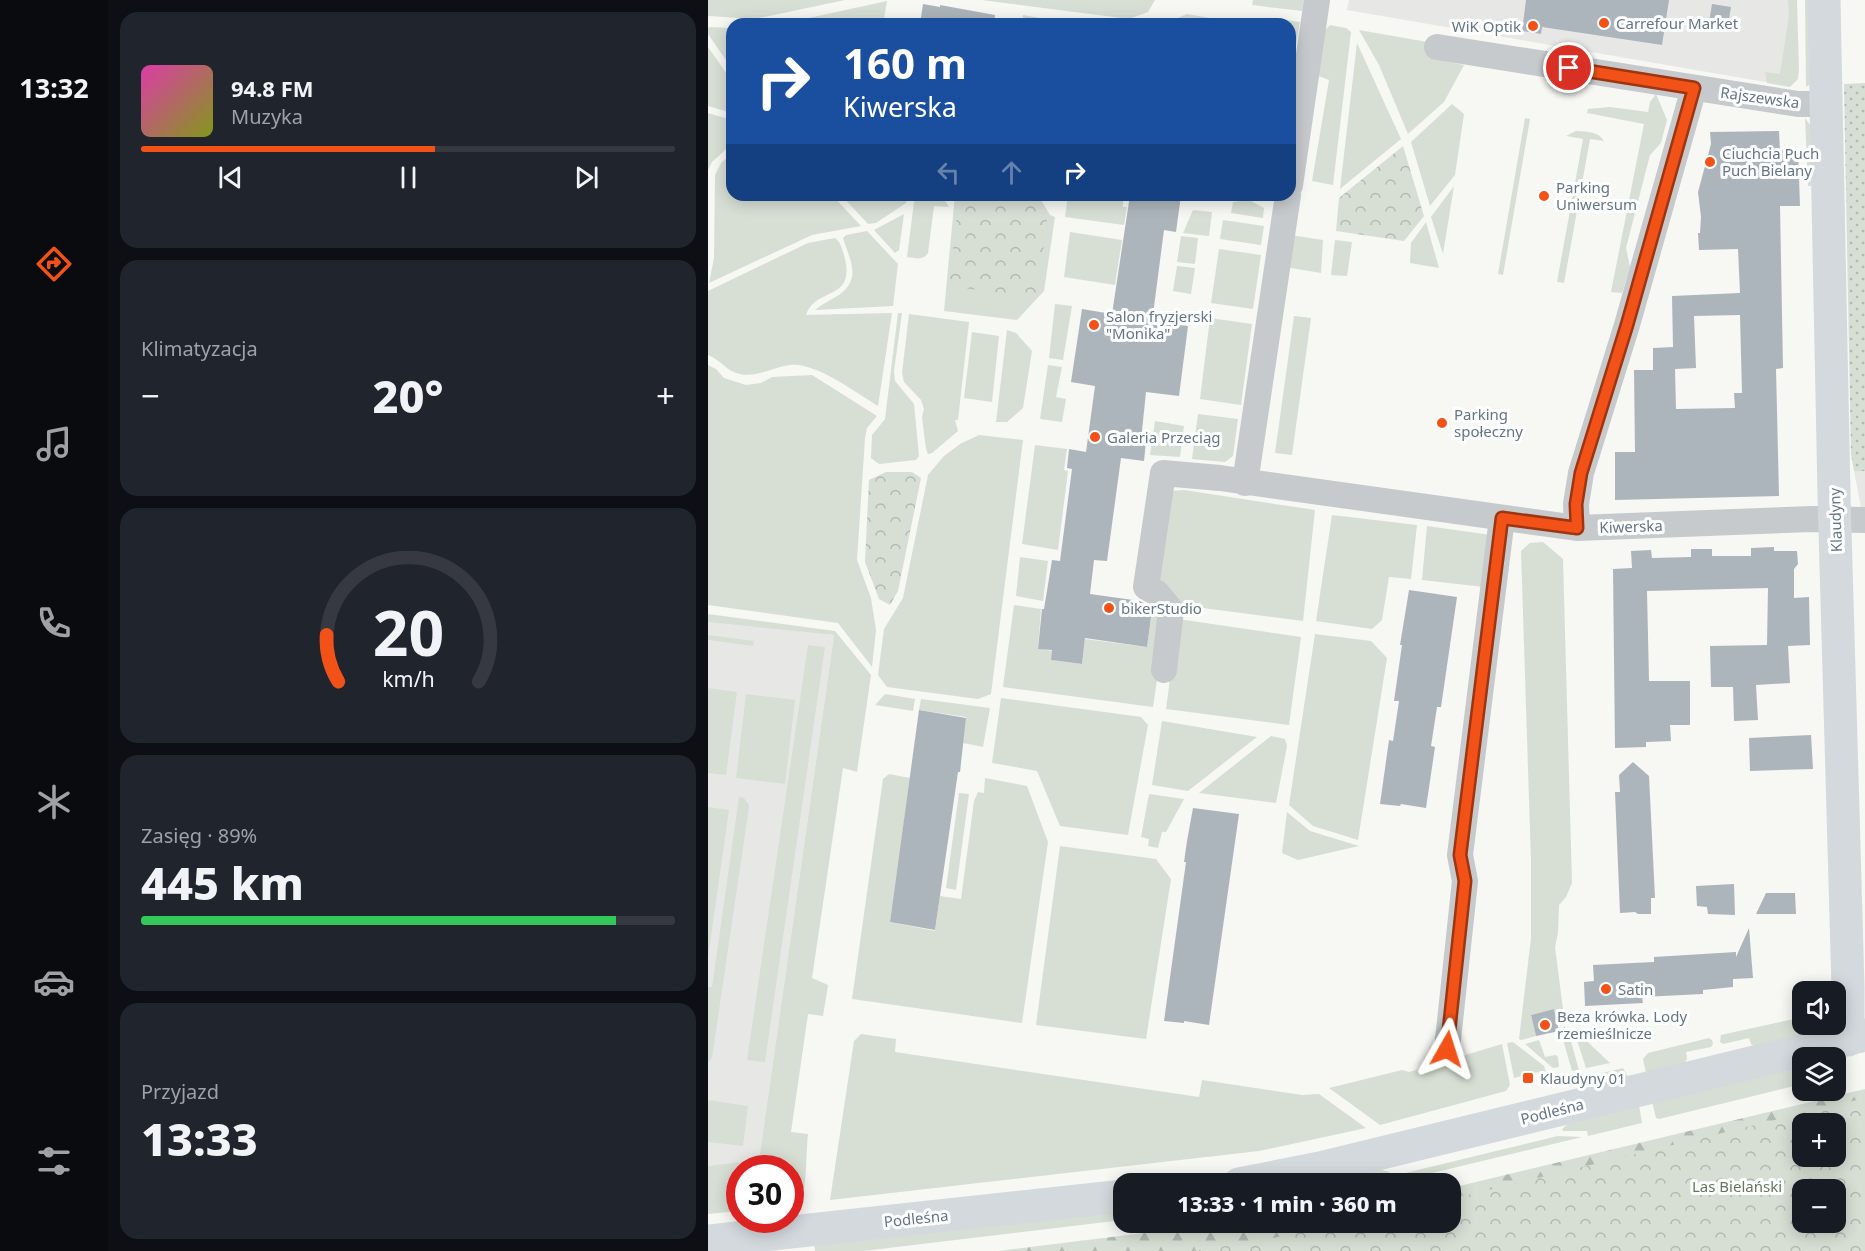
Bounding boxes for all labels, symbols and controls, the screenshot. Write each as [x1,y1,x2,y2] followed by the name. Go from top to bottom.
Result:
[1616,13,1739,33] place label: Carrefour Market
[1452,16,1521,36] place label: WiK Optik
[1597,16,1611,30] marker: Carrefour Market
[1526,19,1540,33] marker: WiK Optik
[843,34,967,91] text: 160 m
[744,42,822,120] icon: right
[1543,42,1594,93] pin
[1552,51,1585,84] icon: arrive
[19,69,89,106] text: 13:32
[231,73,313,103] text: 94.8 FM
[1719,82,1801,112] street label: Rajszewska
[843,88,957,125] text: Kiwerska
[231,103,303,130] text: Muzyka
[1722,143,1819,180] place label: Ciuchcia Puch Puch Bielany
[1703,155,1717,169] marker: Ciuchcia Puch Puch Bielany
[932,156,965,189] icon: left
[995,156,1028,189] icon: ahead
[1058,156,1091,189] icon: right
[214,161,247,194] icon: previous
[392,161,425,194] icon: pause
[570,161,603,194] icon: next
[1556,177,1637,214] place label: Parking Uniwersum
[1537,189,1551,203] marker: Parking Uniwersum
[33,243,75,285] icon: directions
[1106,306,1212,343] place label: Salon fryzjerski "Monika"
[1087,318,1101,332] marker: Salon fryzjerski "Monika"
[141,335,258,362] text: Klimatyzacja
[372,365,444,426] text: 20°
[141,373,160,418] text: −
[656,373,675,418] text: +
[1454,404,1523,441] place label: Parking społeczny
[1435,416,1449,430] marker: Parking społeczny
[33,423,75,465] icon: music
[1107,427,1221,447] place label: Galeria Przeciąg
[1088,430,1102,444] marker: Galeria Przeciąg
[1824,487,1846,553] street label: Klaudyny
[1599,515,1663,537] street label: Kiwerska
[372,590,444,675] text: 20
[1121,598,1202,618] place label: bikerStudio
[1102,601,1116,615] marker: bikerStudio
[33,602,75,644] icon: phone
[382,665,434,694] text: km/h
[33,781,75,823] icon: climate
[141,822,257,849] text: Zasięg · 89%
[141,852,304,913] text: 445 km
[33,961,75,1003] icon: car
[1618,979,1653,999] place label: Satin
[1792,981,1846,1233] map controls
[1792,981,1846,1035] button: sound
[1599,982,1613,996] marker: Satin
[1557,1006,1687,1043] place label: Beza krówka. Lody rzemieślnicze
[1415,1017,1479,1081] position arrow
[1538,1018,1552,1032] marker: Beza krówka. Lody rzemieślnicze
[1792,1047,1846,1101] button: layers
[1540,1068,1626,1088] place label: Klaudyny 01
[1521,1071,1535,1085] marker: Klaudyny 01
[141,1078,219,1105] text: Przyjazd
[1518,1093,1586,1129] street label: Podleśna
[141,1108,258,1169] text: 13:33
[1792,1113,1846,1167] button: +
[33,1140,75,1182] icon: filters
[726,1155,804,1233] speed limit sign: 30
[1692,1176,1782,1196] park label: Las Bielański
[1792,1179,1846,1233] button: −
[1177,1188,1397,1218] text: 13:33 · 1 min · 360 m
[883,1205,949,1231] street label: Podleśna

